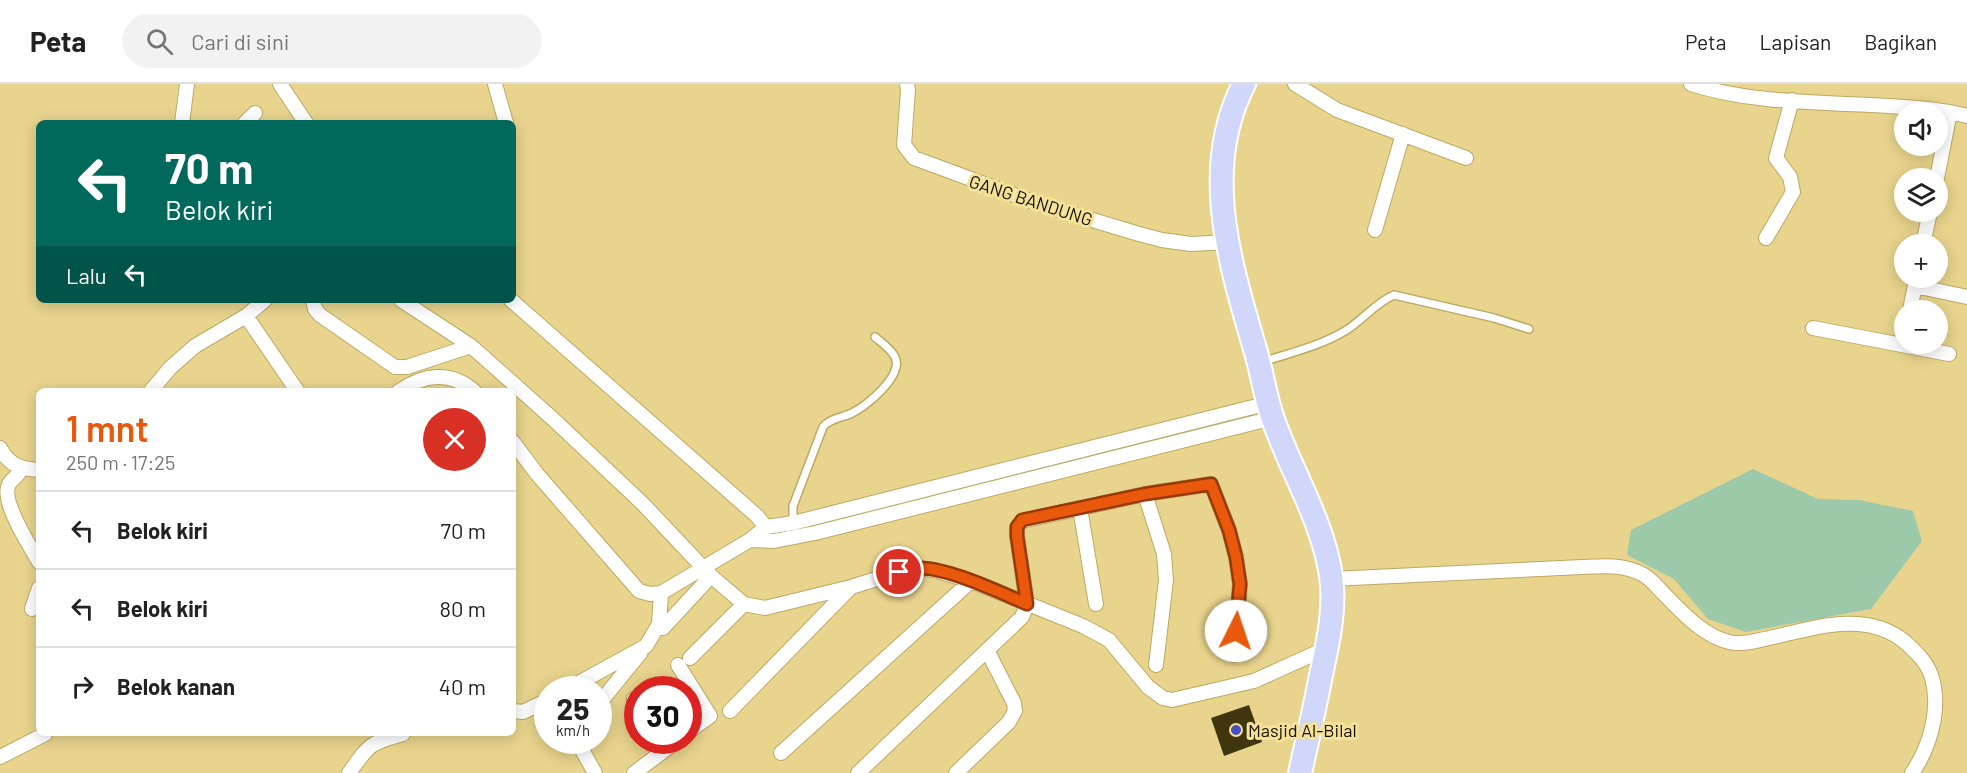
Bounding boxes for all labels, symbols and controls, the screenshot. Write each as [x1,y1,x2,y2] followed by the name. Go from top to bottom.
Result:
[122,14,542,68] search box
[30,24,86,58] text: Peta
[143,25,176,58] icon: search
[191,28,289,54] text: Cari di sini
[1685,29,1726,54] text: Peta
[1759,29,1831,54] text: Lapisan
[1864,29,1937,54] text: Bagikan
[1894,102,1948,354] map controls
[1894,102,1948,156] button: sound
[165,142,253,192] text: 70 m
[66,144,144,222] icon: left
[1894,168,1948,222] button: layers
[967,170,1095,230] street label: GANG BANDUNG
[165,193,273,225] text: Belok kiri
[1894,234,1948,288] button: +
[119,258,152,291] icon: left
[66,262,107,288] text: Lalu
[1894,300,1948,354] button: −
[66,406,149,449] text: 1 mnt
[423,408,486,471] button: close
[66,450,175,474] text: 250 m · 17:25
[66,514,99,547] icon: left
[117,517,208,543] text: Belok kiri
[441,517,486,543] text: 70 m
[873,546,924,597] pin
[882,555,915,588] icon: arrive
[66,592,99,625] icon: left
[117,595,208,621] text: Belok kiri
[440,595,486,621] text: 80 m
[1204,599,1268,663] position arrow
[66,670,99,703] icon: right
[117,673,235,699] text: Belok kanan
[439,673,486,699] text: 40 m
[624,676,702,754] speed limit sign: 30
[557,690,589,726] text: 25
[1248,719,1357,741] place label: Masjid Al-Bilal
[556,721,590,739] text: km/h
[1229,723,1243,737] marker: Masjid Al-Bilal

